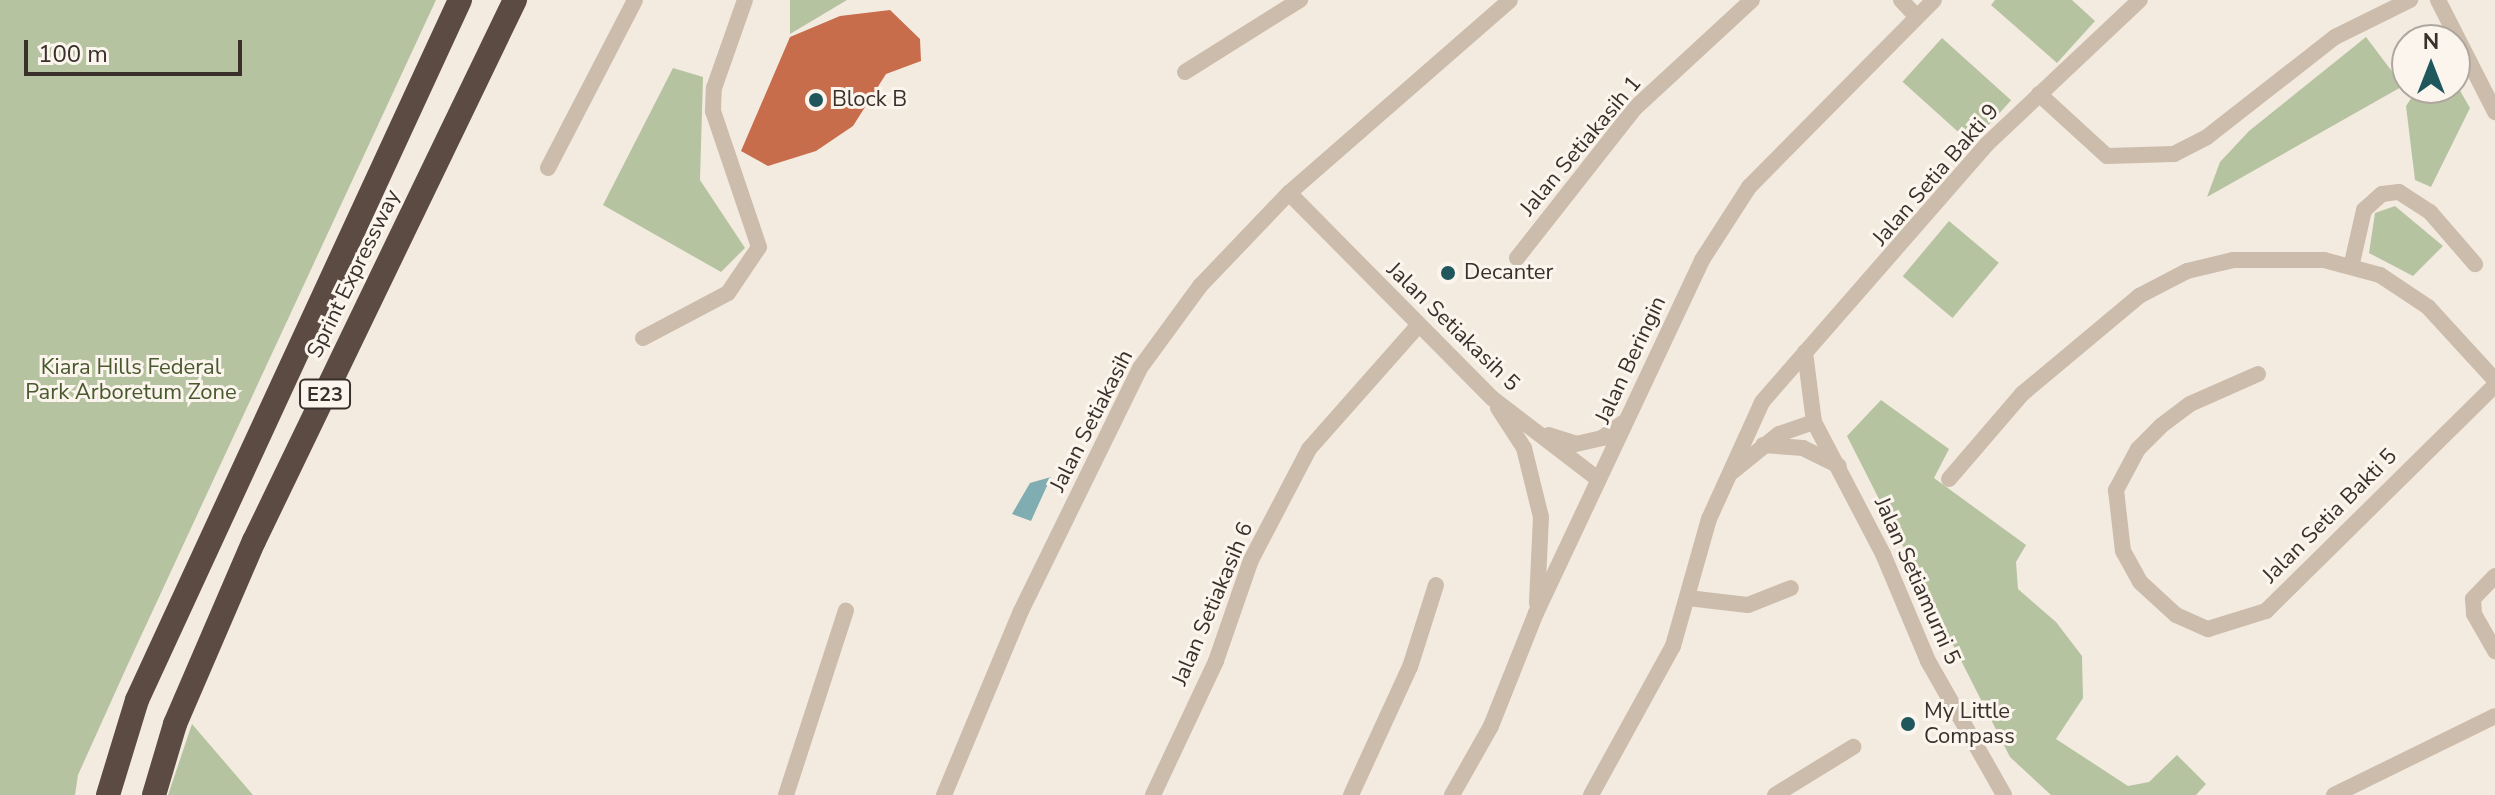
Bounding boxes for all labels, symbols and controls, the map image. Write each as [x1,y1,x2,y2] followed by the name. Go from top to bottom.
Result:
[28,24,246,74] scale bar
[2391,24,2471,104] north arrow
[2423,27,2439,57] text: N
[38,38,108,70] text: 100 m
[1515,71,1647,221] street label: Jalan Setiakasih 1
[832,87,907,113] place label: Block B
[807,91,825,109] marker: Block B
[1867,99,2005,251] street label: Jalan Setia Bakti 9
[302,186,406,362] street label: Sprint Expressway
[1381,257,1525,397] street label: Jalan Setiakasih 5
[1464,260,1553,286] place label: Decanter
[1439,264,1457,282] marker: Decanter
[1590,292,1672,428] street label: Jalan Beringin
[1045,346,1139,496] street label: Jalan Setiakasih
[25,354,237,406] park label: Kiara Hills Federal Park Arboretum Zone
[299,378,351,410] road number: E23
[2257,443,2403,589] street label: Jalan Setia Bakti 5
[1868,493,1966,669] street label: Jalan Setiamurni 5
[1167,519,1259,689] street label: Jalan Setiakasih 6
[1924,698,2015,750] place label: My Little Compass
[1899,715,1917,733] marker: My Little Compass

